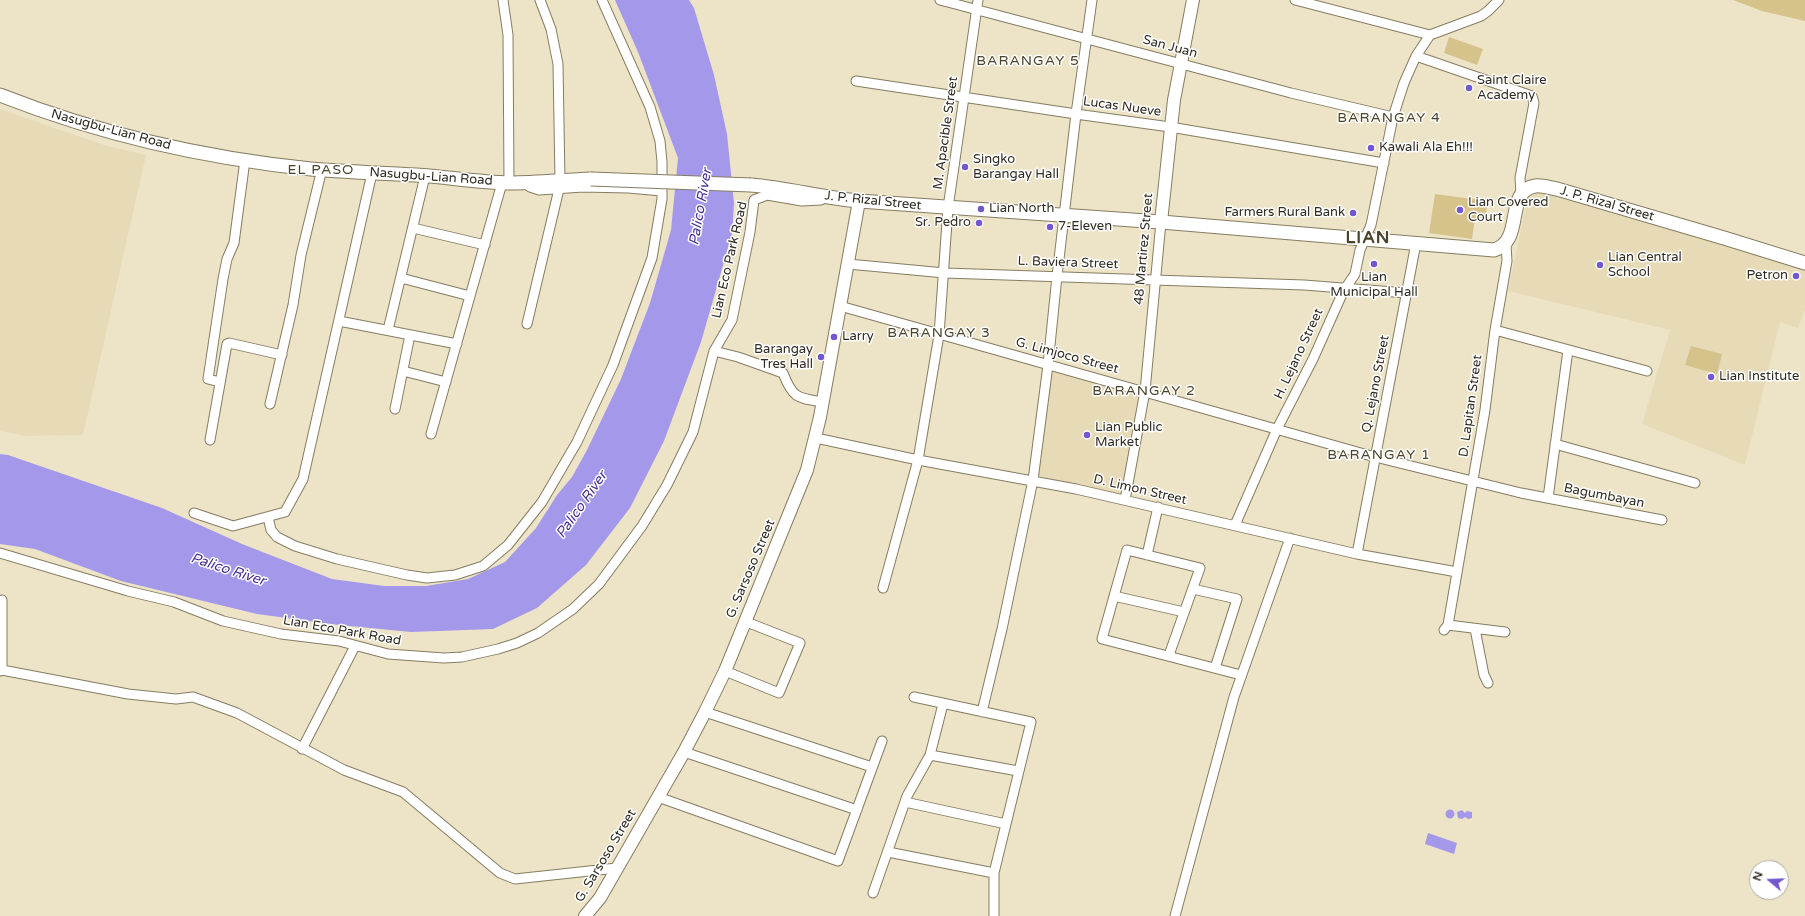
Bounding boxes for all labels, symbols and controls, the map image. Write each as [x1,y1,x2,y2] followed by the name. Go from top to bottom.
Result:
[1141,32,1199,62] street label: San Juan
[976,53,1080,69] district label: BARANGAY 5
[1477,73,1547,104] place label: Saint Claire Academy
[930,75,962,191] street label: M. Apacible Street
[1464,83,1474,93] marker: Saint Claire Academy
[1082,94,1162,120] street label: Lucas Nueve
[49,106,173,154] street label: Nasugbu-Lian Road
[1337,110,1441,126] district label: BARANGAY 4
[1379,140,1473,156] place label: Kawali Ala Eh!!!
[1366,143,1376,153] marker: Kawali Ala Eh!!!
[973,152,1059,183] place label: Singko Barangay Hall
[288,162,354,178] district label: EL PASO
[960,162,970,172] marker: Singko Barangay Hall
[369,165,493,189] street label: Nasugbu-Lian Road
[686,167,716,247] water label: Palico River
[1558,183,1656,225] street label: J. P. Rizal Street
[824,188,922,214] street label: J. P. Rizal Street
[1131,193,1157,305] street label: 48 Martirez Street
[1468,195,1548,226] place label: Lian Covered Court
[709,200,751,320] street label: Lian Eco Park Road
[989,201,1054,217] place label: Lian North
[976,204,986,214] marker: Lian North
[1225,205,1345,221] place label: Farmers Rural Bank
[1455,205,1465,215] marker: Lian Covered Court
[1348,208,1358,218] marker: Farmers Rural Bank
[915,215,971,231] place label: Sr. Pedro
[974,218,984,228] marker: Sr. Pedro
[1058,219,1112,235] place label: 7-Eleven
[1045,222,1055,232] marker: 7-Eleven
[1346,229,1390,249] district label: LIAN
[1608,250,1682,281] place label: Lian Central School
[1017,253,1119,273] street label: L. Baviera Street
[1369,259,1379,269] marker: Lian Municipal Hall
[1595,260,1605,270] marker: Lian Central School
[1747,268,1788,284] place label: Petron
[1330,270,1418,301] place label: Lian Municipal Hall
[1791,271,1801,281] marker: Petron
[1271,306,1327,402] street label: H. Lejano Street
[887,325,991,341] district label: BARANGAY 3
[842,329,874,345] place label: Larry
[829,332,839,342] marker: Larry
[1359,334,1393,434] street label: Q. Lejano Street
[1014,335,1120,377] street label: G. Limjoco Street
[754,342,813,373] place label: Barangay Tres Hall
[816,352,826,362] marker: Barangay Tres Hall
[1456,354,1486,458] street label: D. Lapitan Street
[1719,369,1799,385] place label: Lian Institute
[1706,372,1716,382] marker: Lian Institute
[1092,383,1196,399] district label: BARANGAY 2
[1095,420,1162,451] place label: Lian Public Market
[1082,430,1092,440] marker: Lian Public Market
[1327,447,1431,463] district label: BARANGAY 1
[553,468,611,542] water label: Palico River
[1092,472,1188,508] street label: D. Limon Street
[1562,481,1646,511] street label: Bagumbayan
[723,517,779,621] street label: G. Sarsoso Street
[189,550,267,590] water label: Palico River
[282,613,402,649] street label: Lian Eco Park Road
[572,807,640,905] street label: G. Sarsoso Street
[1749,860,1789,900] north arrow
[1751,870,1766,883] text: N

